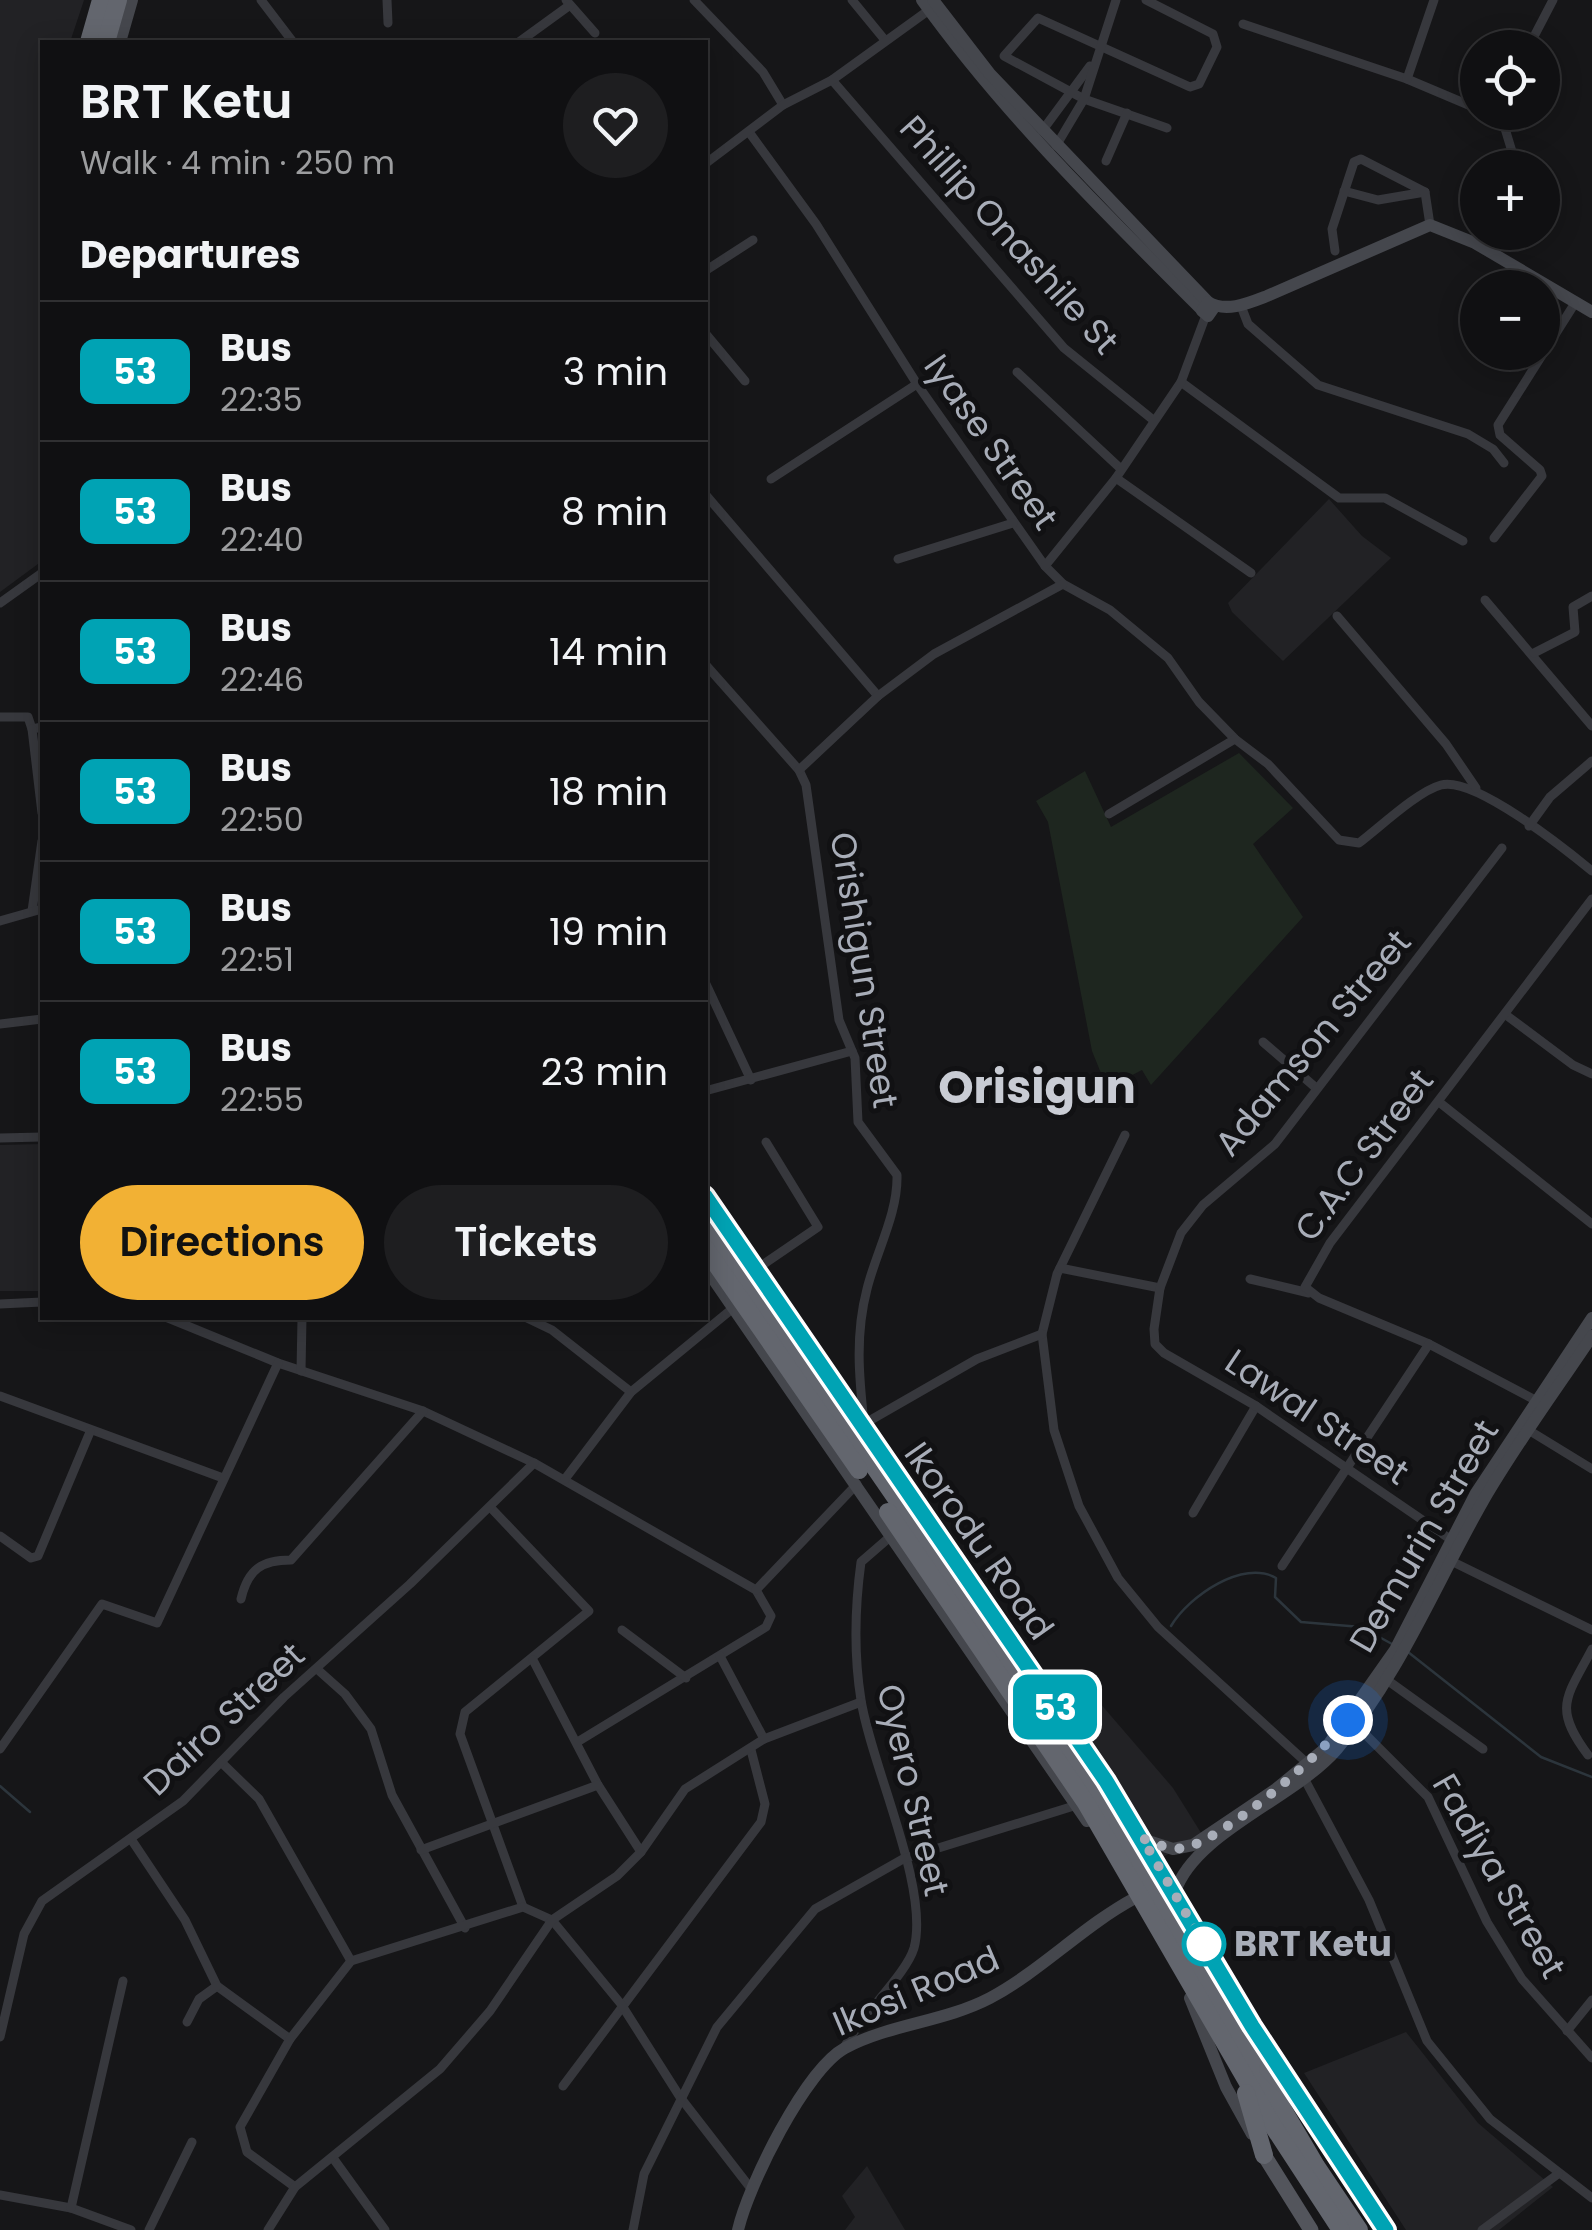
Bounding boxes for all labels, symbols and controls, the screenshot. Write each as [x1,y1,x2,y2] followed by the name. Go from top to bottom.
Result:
[1460,30,1560,370] map controls
[1460,30,1560,130] button: locate
[80,68,293,135] text: BRT Ketu
[563,73,668,178] button: heart
[889,105,1130,365] street label: Phillip Onashile St
[80,140,395,185] text: Walk · 4 min · 250 m
[1460,150,1560,250] button: +
[80,228,301,281] text: Departures
[1460,270,1560,370] button: −
[220,321,292,374] text: Bus
[913,344,1070,539] street label: Iyase Street
[563,345,668,398] text: 3 min
[113,347,157,396] text: 53
[220,377,303,422] text: 22:35
[220,461,292,514] text: Bus
[561,485,668,538] text: 8 min
[113,487,157,536] text: 53
[220,517,304,562] text: 22:40
[220,601,292,654] text: Bus
[549,625,668,678] text: 14 min
[113,627,157,676] text: 53
[220,657,304,702] text: 22:46
[220,741,292,794] text: Bus
[549,765,668,818] text: 18 min
[113,767,157,816] text: 53
[220,797,304,842] text: 22:50
[818,828,910,1111] street label: Orishigun Street
[220,881,292,934] text: Bus
[549,905,668,958] text: 19 min
[113,907,157,956] text: 53
[1203,919,1422,1166] street label: Adamson Street
[220,937,294,982] text: 22:51
[220,1021,292,1074] text: Bus
[541,1045,668,1098] text: 23 min
[113,1047,157,1096] text: 53
[938,1056,1136,1119] district label: Orisigun
[1283,1058,1445,1251] street label: C.A.C Street
[220,1077,304,1122] text: 22:55
[80,1185,364,1300] button: Directions
[384,1185,668,1300] button: Tickets
[1216,1337,1419,1496] street label: Lawal Street
[1337,1411,1510,1661] street label: Demurin Street
[893,1432,1066,1649] street label: Ikorodu Road
[132,1631,315,1806] street label: Dairo Street
[1010,1674,1100,1740] line badge: 53
[865,1679,962,1901] street label: Oyero Street
[1033,1683,1077,1732] text: 53
[1323,1695,1373,1745] your location
[1421,1764,1578,1987] street label: Fadiya Street
[1234,1919,1392,1968] place label: BRT Ketu
[1183,1923,1225,1965] marker: BRT Ketu
[825,1934,1007,2048] street label: Ikosi Road

